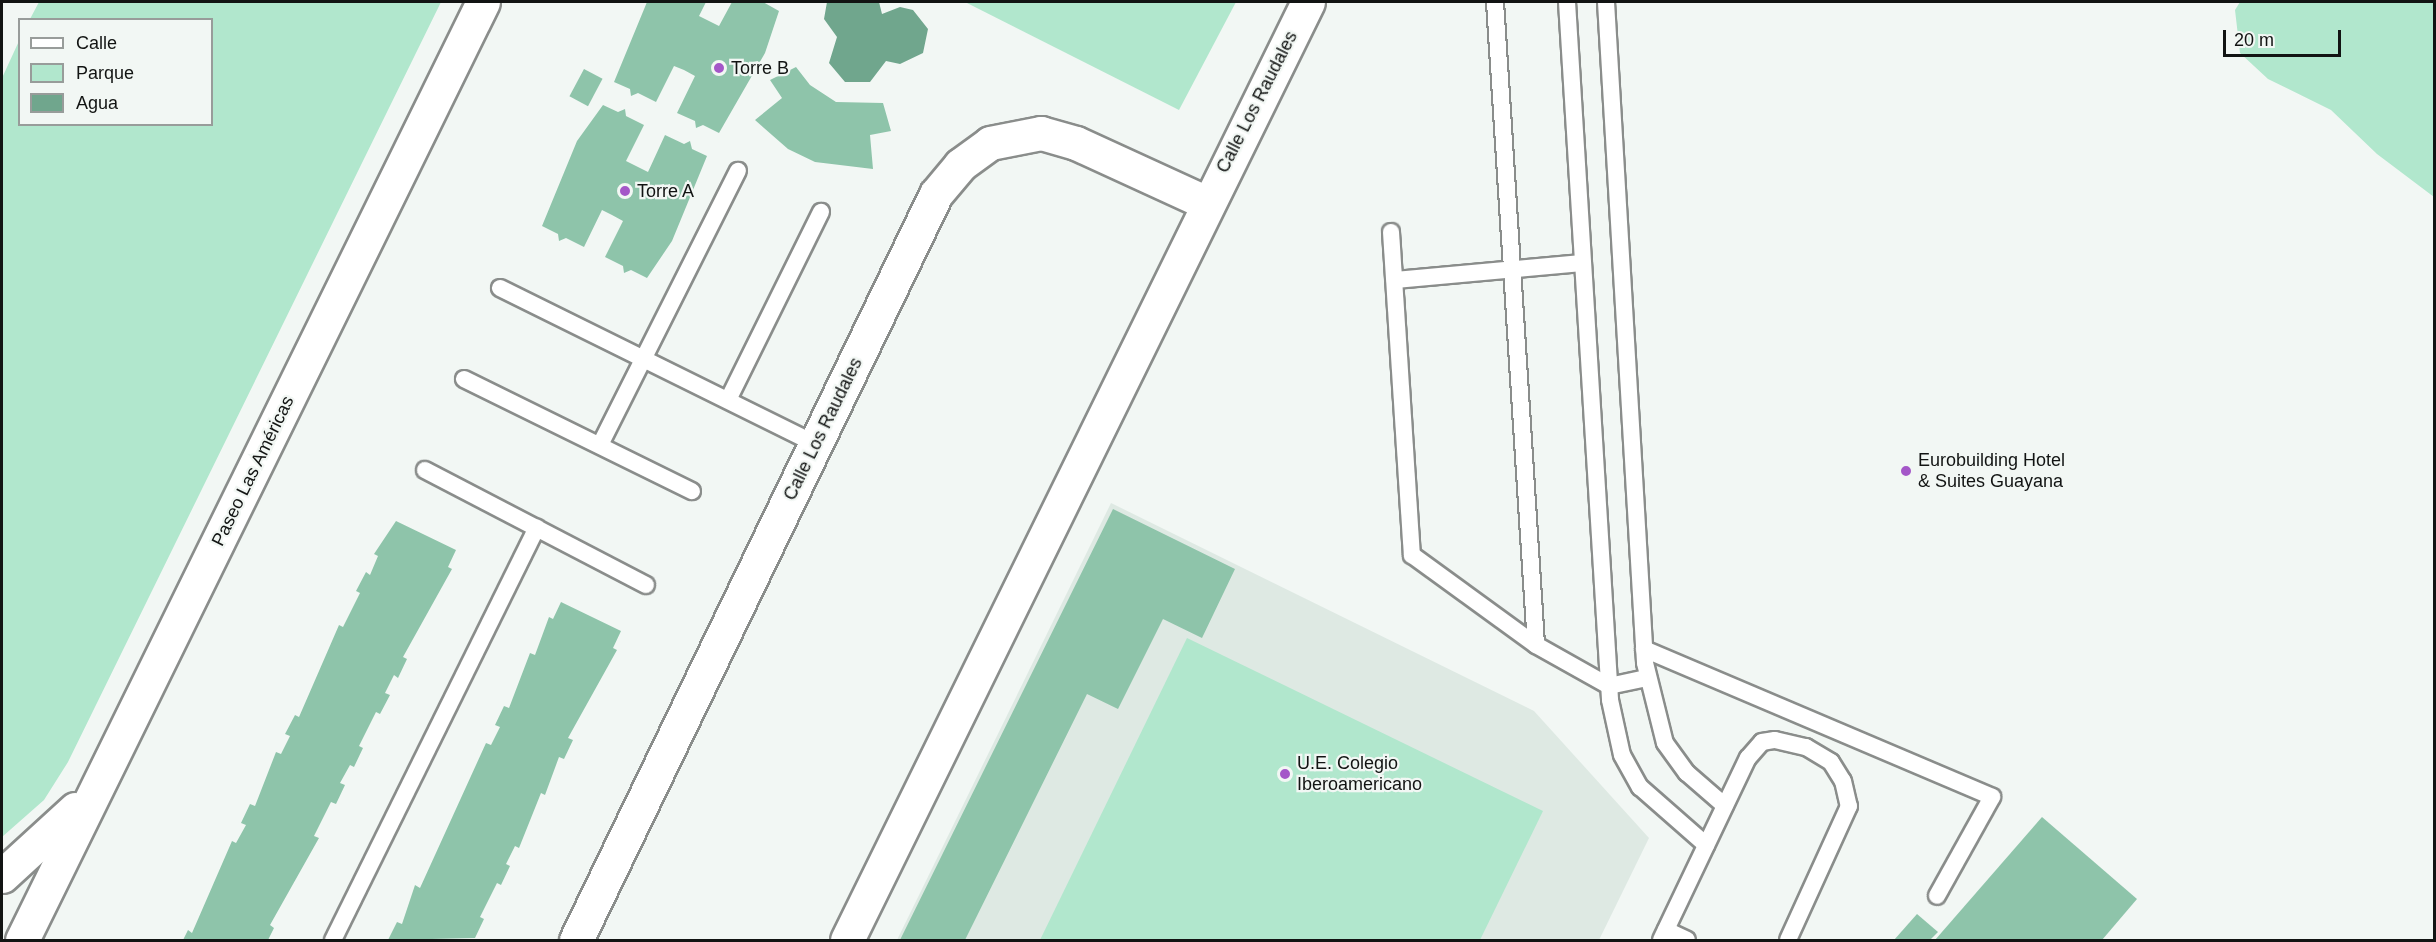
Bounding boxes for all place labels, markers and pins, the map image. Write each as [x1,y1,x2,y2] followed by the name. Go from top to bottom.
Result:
[731,57,789,79] place label: Torre B
[712,61,726,75] marker: Torre B
[637,180,695,202] place label: Torre A
[618,184,632,198] marker: Torre A
[1918,450,2065,492] place label: Eurobuilding Hotel & Suites Guayana
[1899,464,1913,478] marker: Eurobuilding Hotel & Suites Guayana
[1297,753,1422,795] place label: U.E. Colegio Iberoamericano
[1278,767,1292,781] marker: U.E. Colegio Iberoamericano

